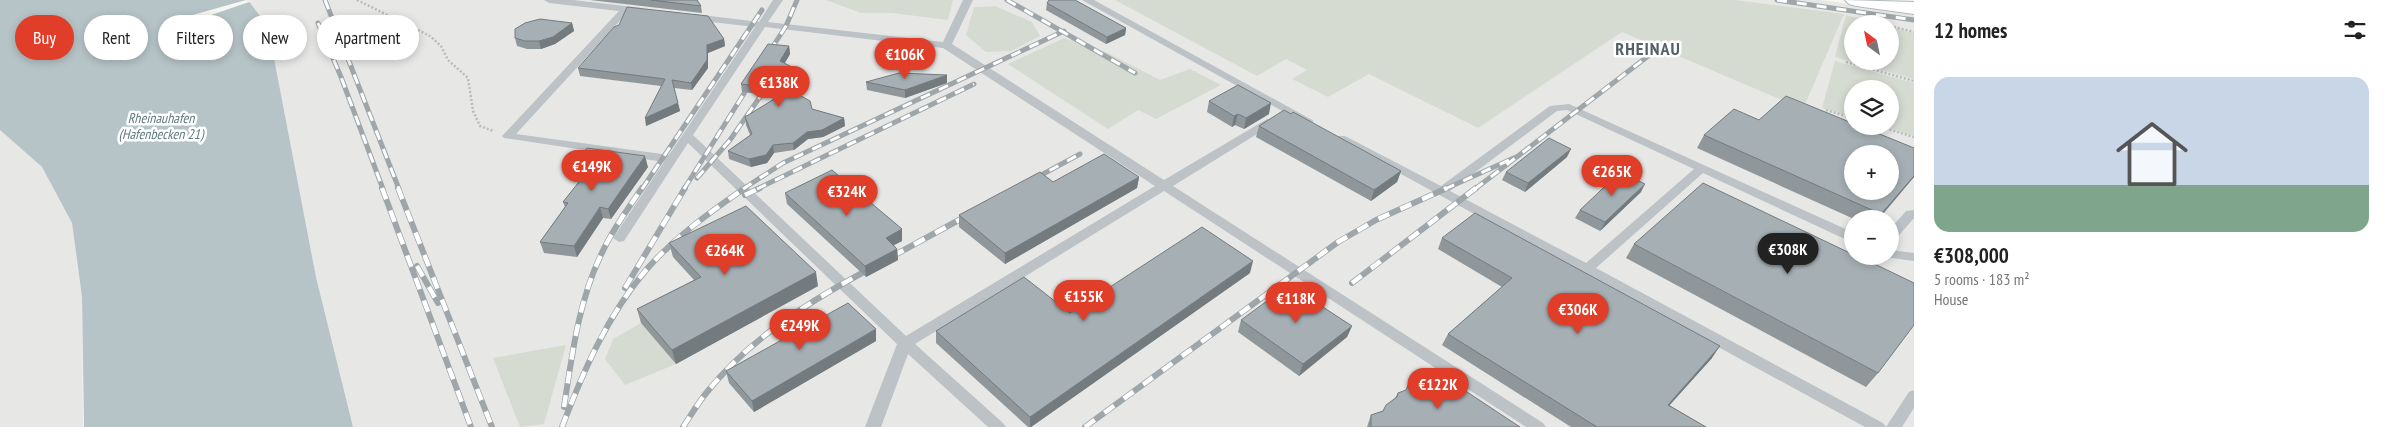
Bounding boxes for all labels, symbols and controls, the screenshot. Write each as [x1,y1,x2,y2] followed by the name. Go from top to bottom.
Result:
[15,15,74,60] chip: Buy
[84,15,148,60] chip: Rent
[158,15,233,60] chip: Filters
[243,15,307,60] chip: New
[317,15,419,60] chip: Apartment
[1844,15,1899,70] north arrow
[1844,15,1899,265] map controls
[2341,16,2369,44] icon: filters
[1934,17,2007,44] text: 12 homes
[1615,37,1681,60] district label: RHEINAU
[870,38,940,80] pin: €106K
[886,44,924,64] text: €106K
[744,66,814,108] pin: €138K
[760,72,798,92] text: €138K
[1844,80,1899,135] button: layers
[119,109,205,143] water label: Rheinauhafen (Hafenbecken 21)
[2107,109,2197,199] icon: home
[1844,145,1899,200] button: +
[557,150,627,192] pin: €149K
[1577,154,1647,197] pin: €265K
[573,156,611,176] text: €149K
[1593,161,1631,181] text: €265K
[812,174,882,217] pin: €324K
[828,181,866,201] text: €324K
[1844,210,1899,265] button: −
[1753,232,1823,275] pin: €308K
[690,234,760,276] pin: €264K
[1769,239,1807,259] text: €308K
[706,240,744,260] text: €264K
[1934,242,2009,269] text: €308,000
[1934,269,2030,289] text: 5 rooms · 183 m²
[1049,280,1119,322] pin: €155K
[1261,282,1331,324] pin: €118K
[1065,286,1103,306] text: €155K
[1277,288,1315,308] text: €118K
[1934,289,1968,309] text: House
[1543,292,1613,335] pin: €306K
[1559,299,1597,319] text: €306K
[765,308,835,351] pin: €249K
[781,315,819,335] text: €249K
[1403,368,1473,410] pin: €122K
[1419,374,1457,394] text: €122K

